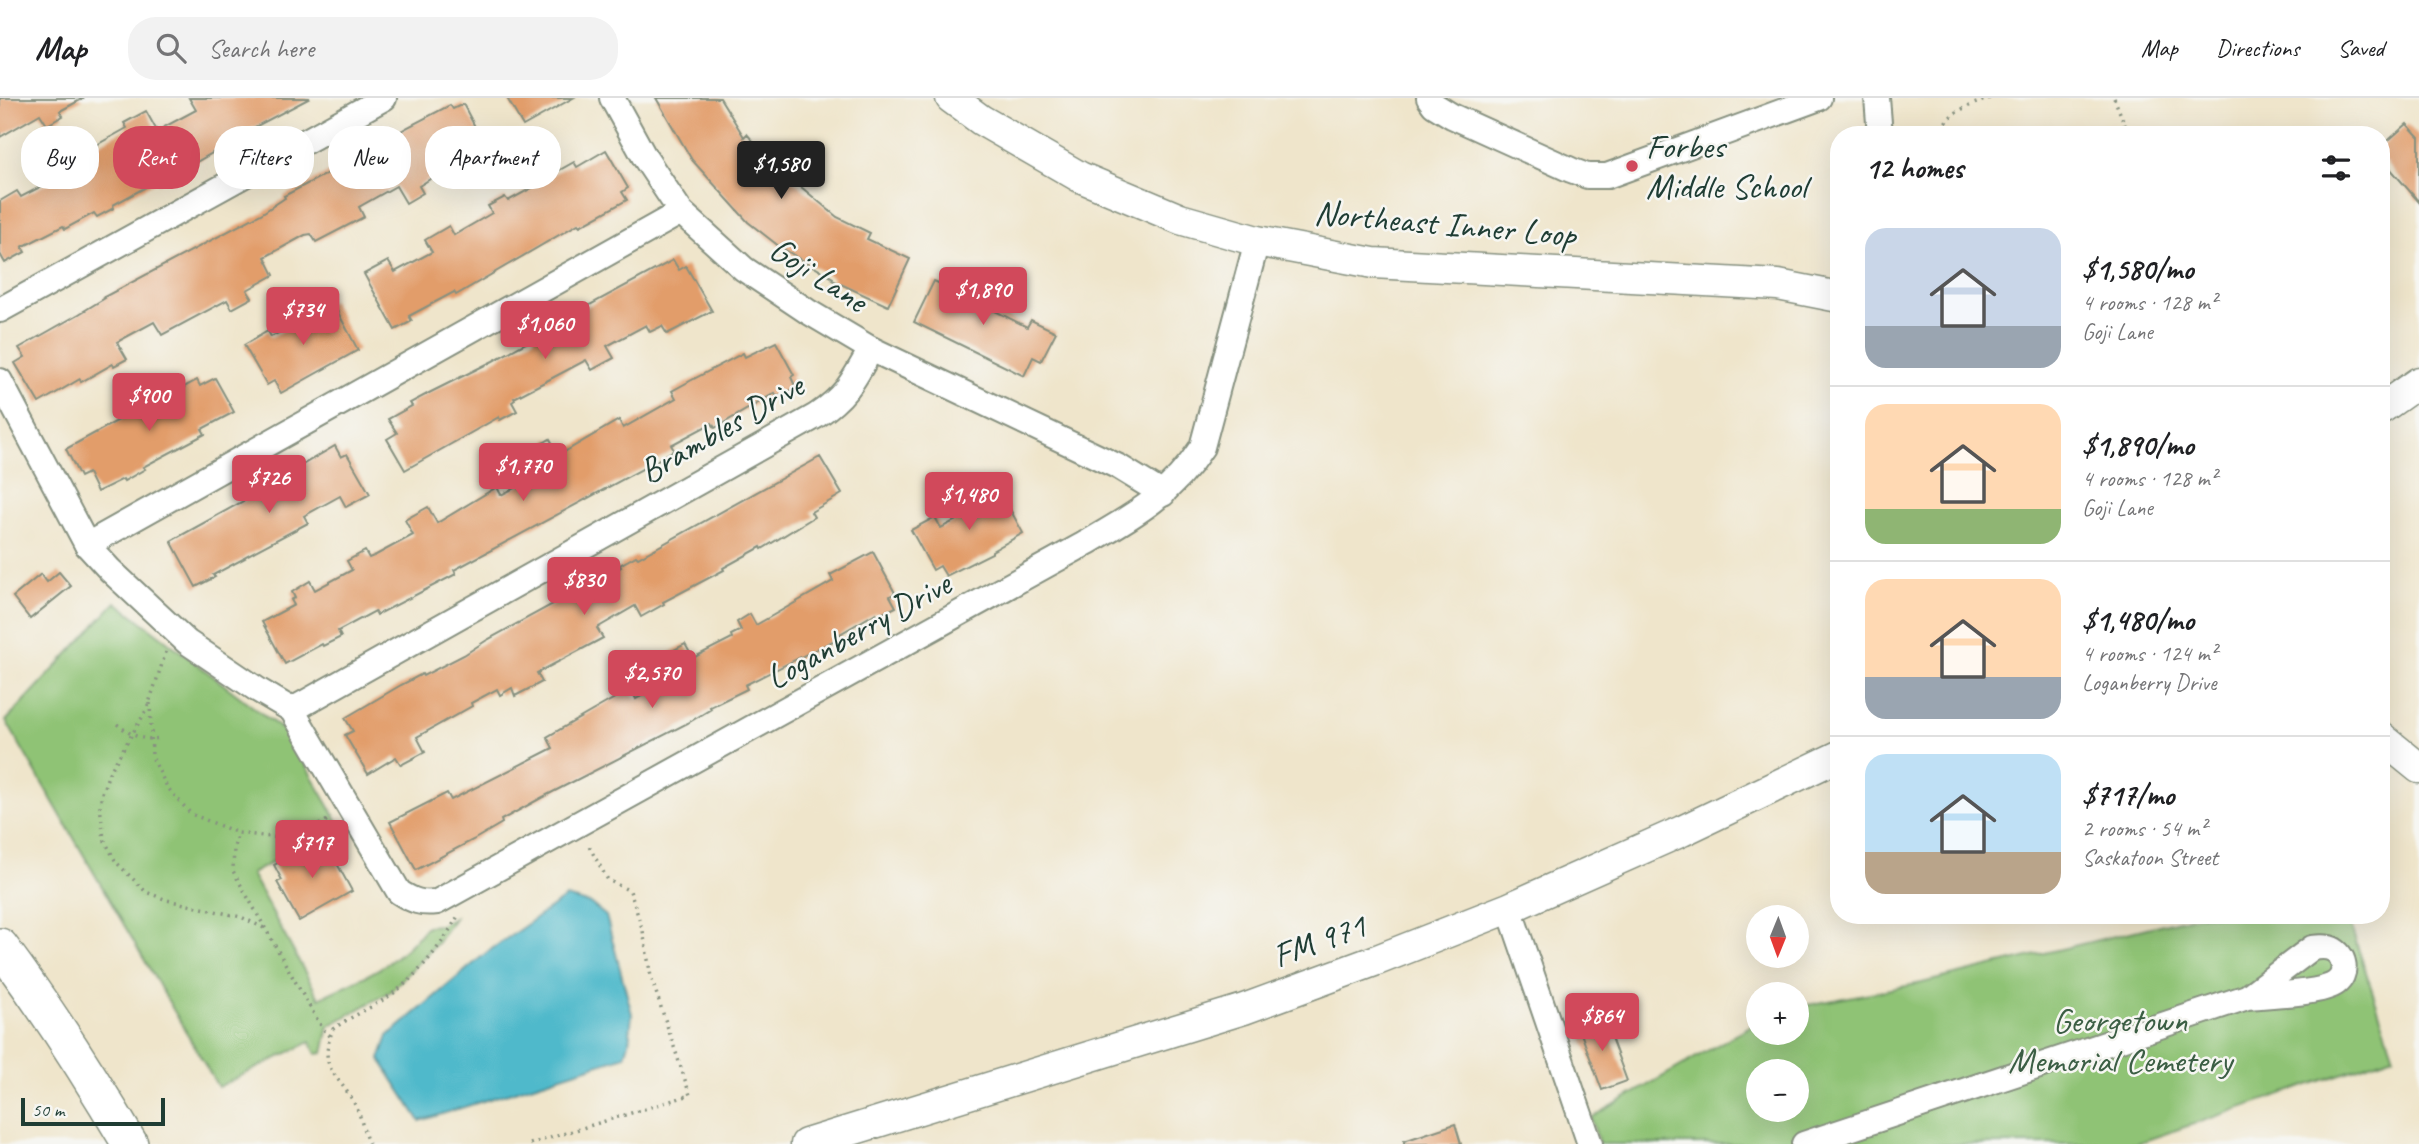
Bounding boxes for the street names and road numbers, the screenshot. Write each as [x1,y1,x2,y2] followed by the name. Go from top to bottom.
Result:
[1313,190,1580,258] street label: Northeast Inner Loop
[761,226,878,324] street label: Goji Lane
[631,362,814,494] street label: Brambles Drive
[758,560,961,700] street label: Loganberry Drive
[1266,902,1374,978] street label: FM 971

